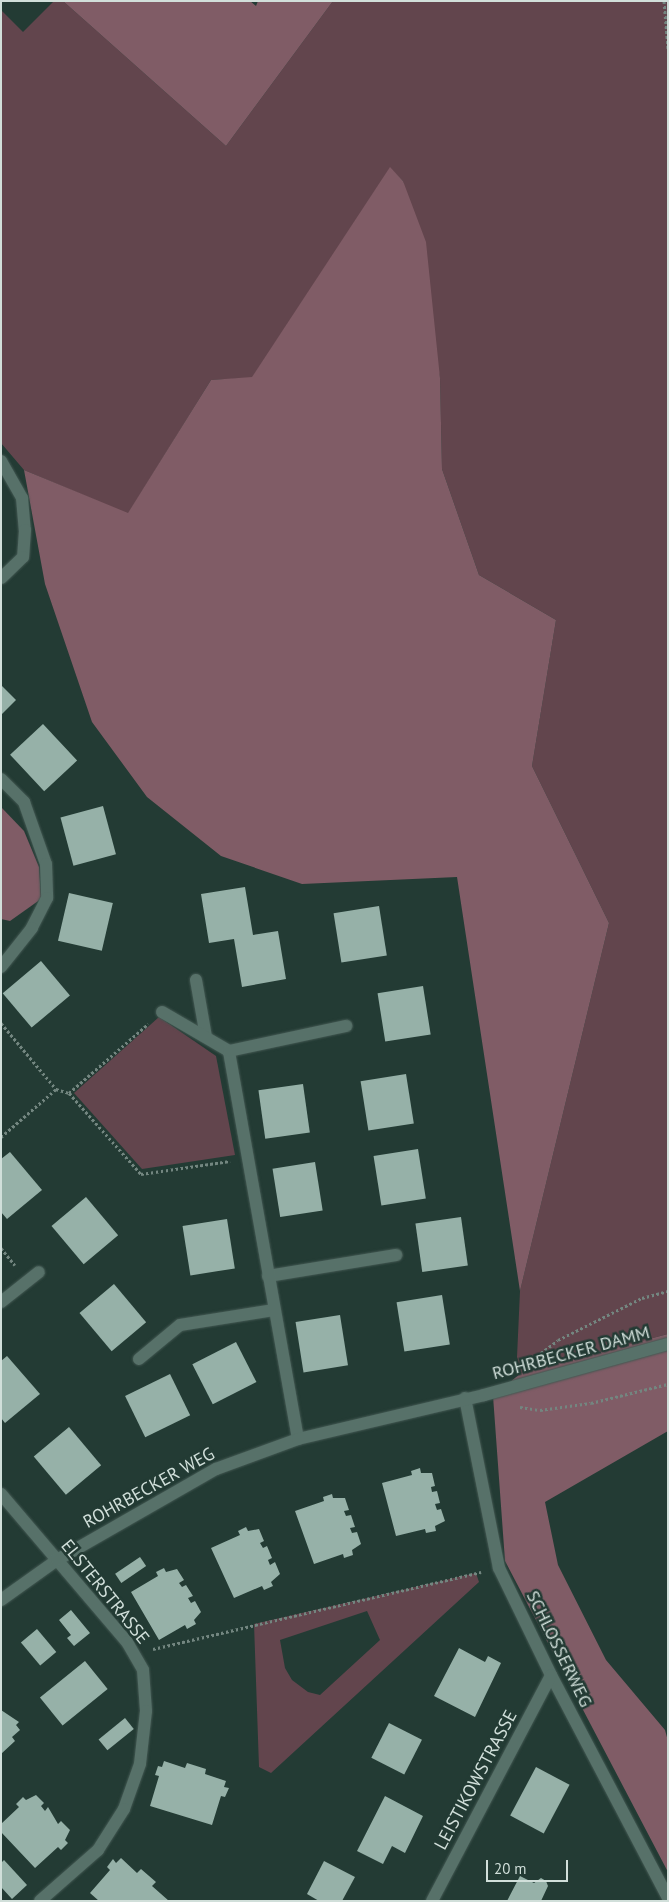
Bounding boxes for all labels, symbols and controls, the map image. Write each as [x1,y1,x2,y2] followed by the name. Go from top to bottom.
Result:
[490,1322,652,1384] street label: ROHRBECKER DAMM
[79,1443,219,1533] street label: ROHRBECKER WEG
[56,1535,154,1649] street label: ELSTERSTRASSE
[522,1587,596,1711] street label: SCHLOSSERWEG
[430,1706,522,1854] street label: LEISTIKOWSTRASSE
[489,1850,572,1882] scale bar
[494,1859,527,1878] text: 20 m

